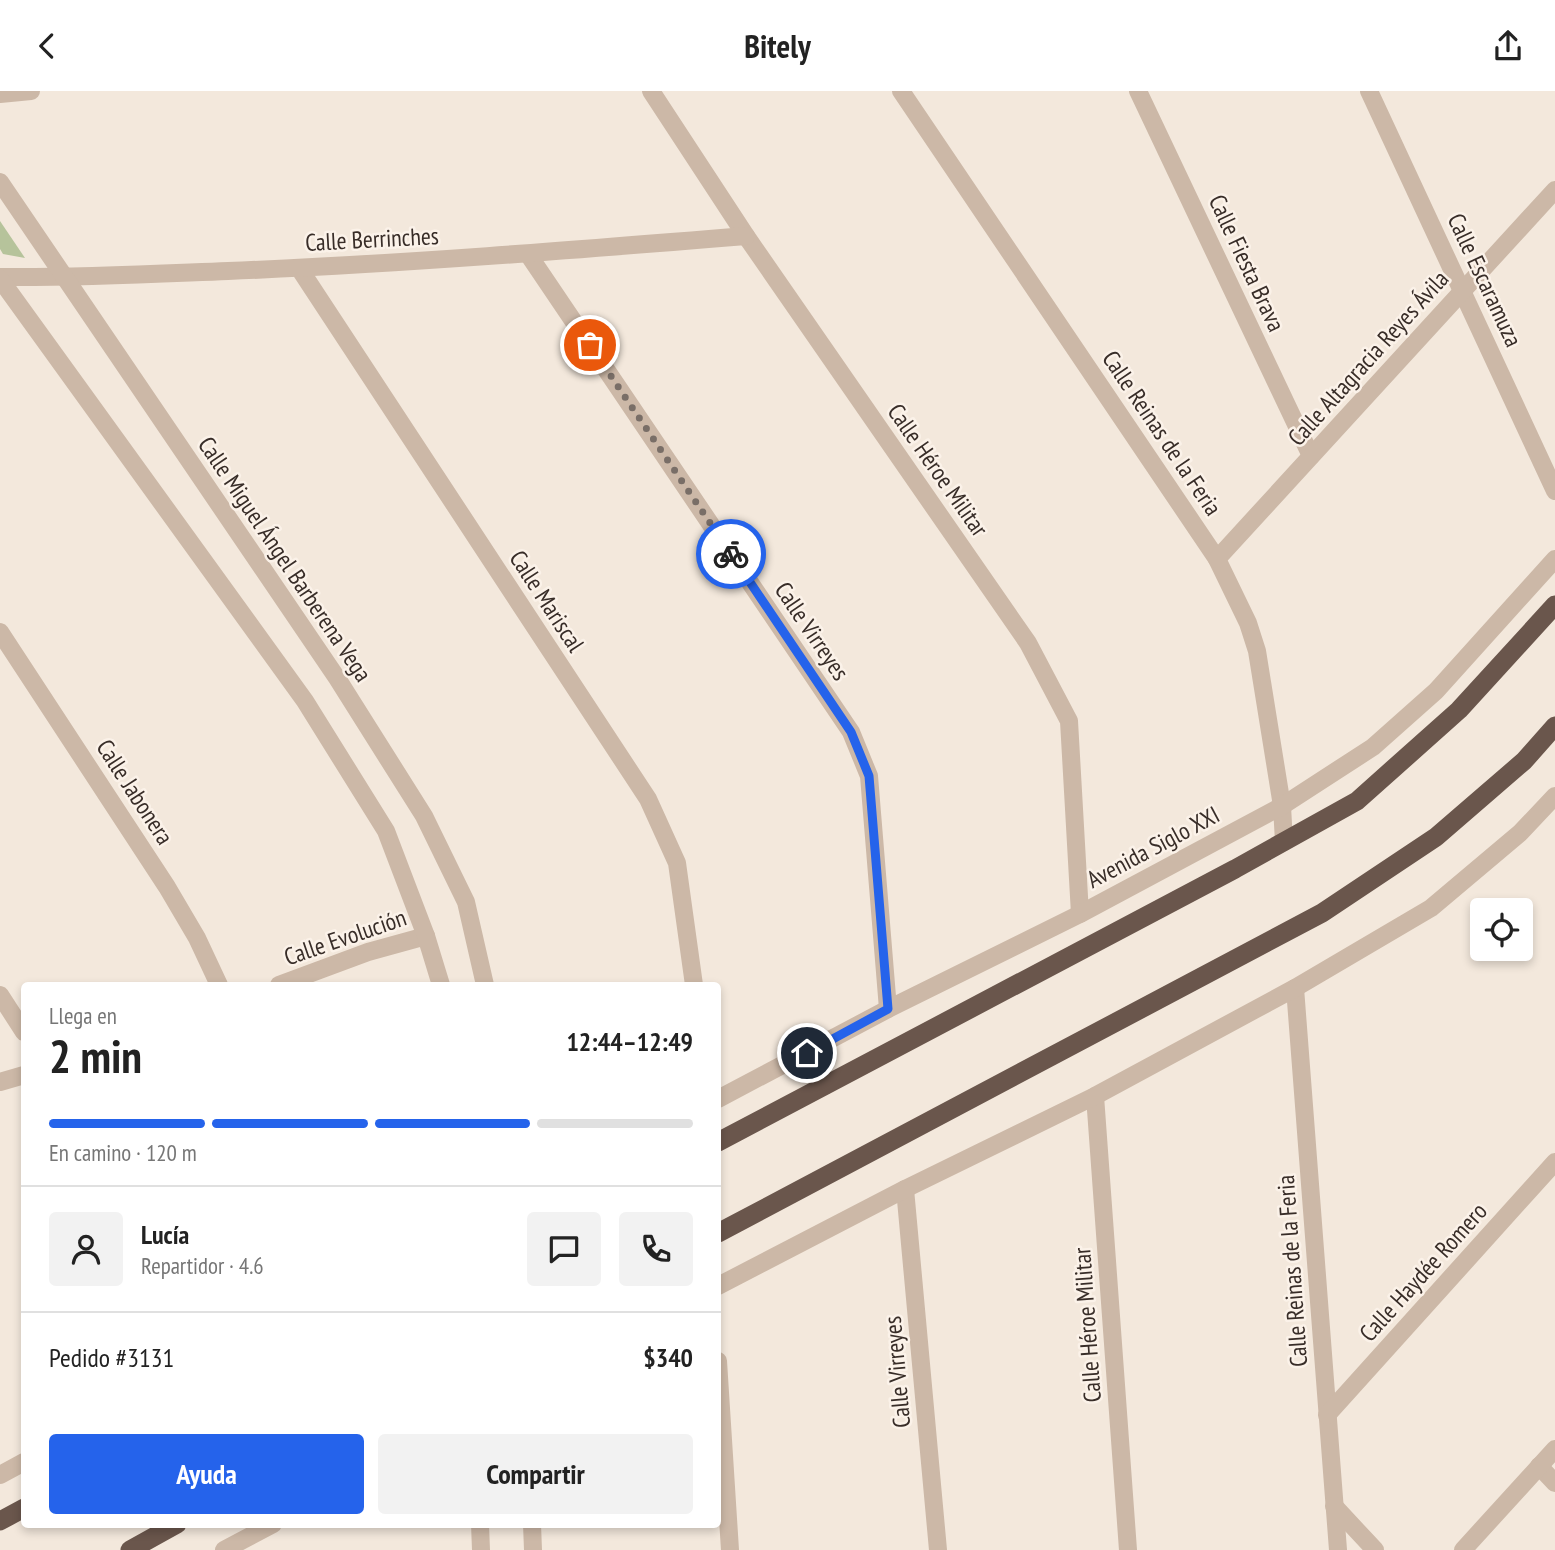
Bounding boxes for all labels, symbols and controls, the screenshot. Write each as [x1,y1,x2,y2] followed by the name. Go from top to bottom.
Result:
[744,25,811,67] text: Bitely
[28,27,66,65] icon: back
[1489,27,1527,65] icon: share
[1202,190,1292,336] street label: Calle Fiesta Brava
[1441,208,1529,352] street label: Calle Escaramuza
[304,220,440,258] street label: Calle Berrinches
[1281,264,1455,452] street label: Calle Altagracia Reyes Ávila
[560,315,620,375] pin
[571,326,609,364] icon: bag
[1095,345,1229,521] street label: Calle Reinas de la Feria
[881,398,995,543] street label: Calle Héroe Militar
[191,430,379,688] street label: Calle Miguel Ángel Barberena Vega
[696,519,766,589] courier
[712,535,750,573] icon: bike
[503,544,592,658] street label: Calle Mariscal
[768,576,856,686] street label: Calle Virreyes
[90,734,180,850] street label: Calle Jabonera
[1081,799,1225,895] street label: Avenida Siglo XXI
[1470,898,1533,961] map controls
[1470,898,1533,961] button: locate
[280,902,410,972] street label: Calle Evolución
[49,1001,117,1030] text: Llega en
[777,1023,837,1083] pin
[566,1025,693,1058] text: 12:44–12:49
[49,1026,142,1086] text: 2 min
[788,1034,826,1072] icon: home
[49,1138,197,1167] text: En camino · 120 m
[1270,1174,1314,1368] street label: Calle Reinas de la Feria
[1352,1196,1494,1348] street label: Calle Haydée Romero
[49,1212,123,1286] button: person
[527,1212,601,1286] button: chat
[619,1212,693,1286] button: phone
[141,1218,189,1251] text: Lucía
[1066,1246,1108,1404] street label: Calle Héroe Militar
[141,1251,264,1280] text: Repartidor · 4.6
[877,1315,917,1429] street label: Calle Virreyes
[49,1341,174,1374] text: Pedido #3131
[643,1341,693,1374] text: $340
[49,1434,364,1514] button: Ayuda
[378,1434,693,1514] button: Compartir

